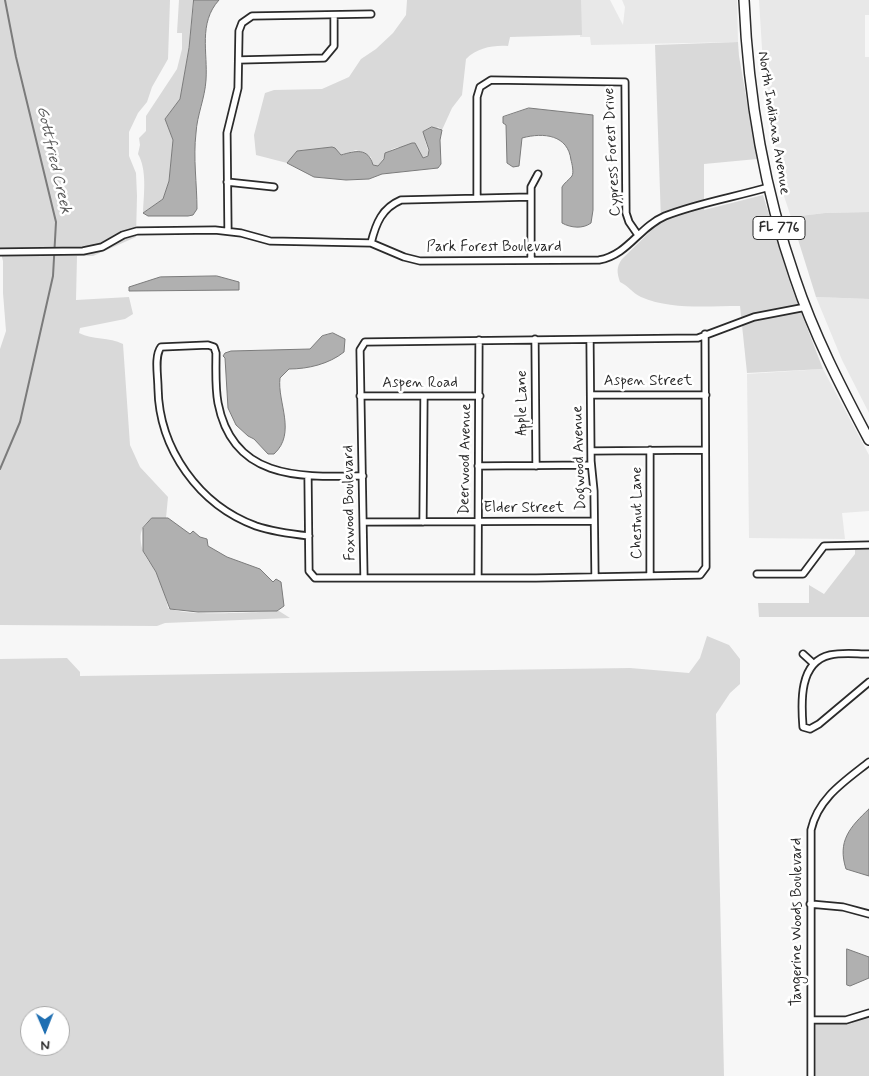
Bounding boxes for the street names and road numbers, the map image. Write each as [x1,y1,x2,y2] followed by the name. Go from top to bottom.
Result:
[753,50,793,196] street label: North Indiana Avenue
[601,87,625,217] street label: Cypress Forest Drive
[753,217,805,240] road number: FL 776
[426,239,562,257] street label: Park Forest Boulevard
[514,370,532,436] street label: Apple Lane
[604,373,692,391] street label: Aspen Street
[382,375,458,393] street label: Aspen Road
[456,403,476,515] street label: Deerwood Avenue
[569,405,591,511] street label: Dogwood Avenue
[340,445,360,561] street label: Foxwood Boulevard
[629,467,647,559] street label: Chestnut Lane
[484,500,564,518] street label: Elder Street
[789,838,807,1006] street label: Tangerine Woods Boulevard

